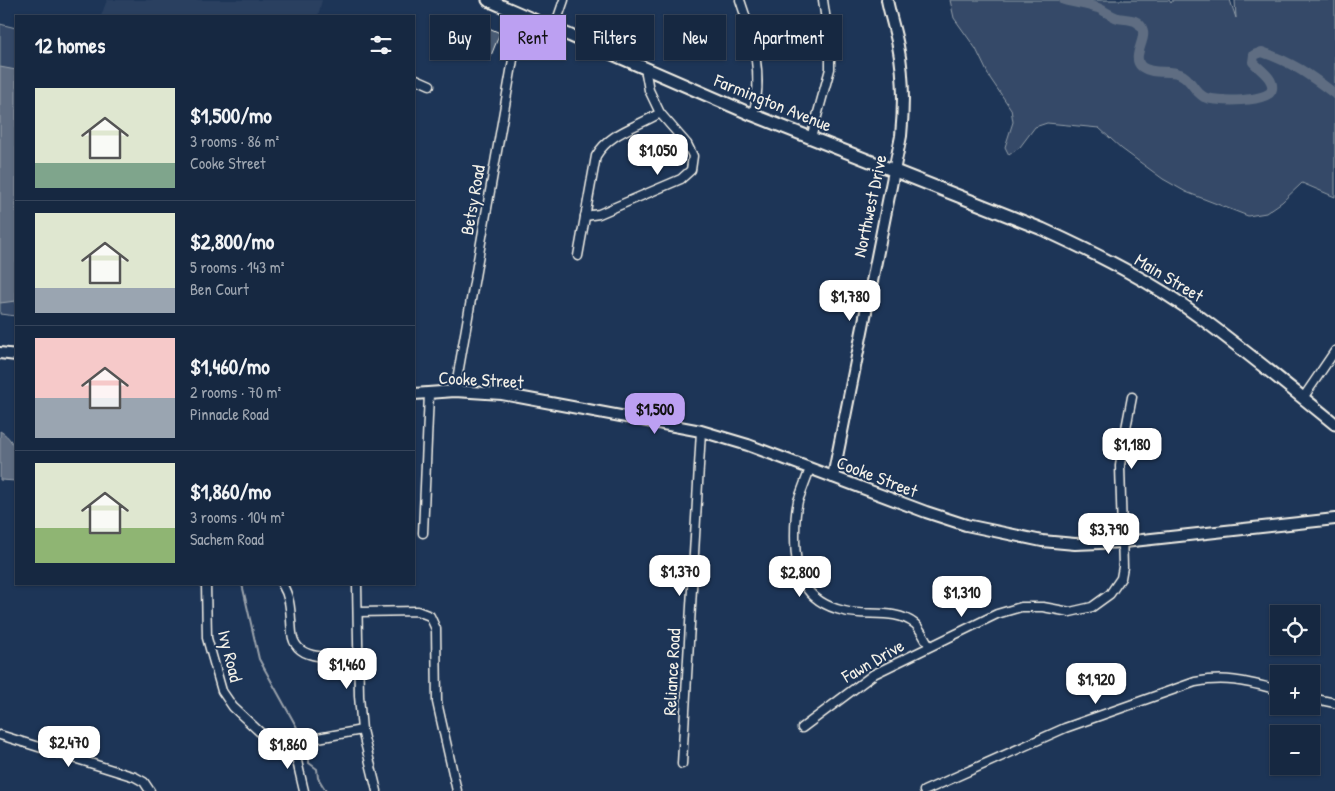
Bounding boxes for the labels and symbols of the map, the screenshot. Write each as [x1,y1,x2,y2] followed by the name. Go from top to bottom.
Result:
[710,67,836,137] street label: Farmington Avenue
[617,134,699,176] pin: $1,050
[846,152,893,259] street label: Northwest Drive
[454,163,491,237] street label: Betsy Road
[1130,247,1209,308] street label: Main Street
[809,280,891,322] pin: $1,780
[438,365,525,394] street label: Cooke Street
[614,392,696,435] pin: $1,500
[1091,428,1173,470] pin: $1,180
[833,450,922,504] street label: Cooke Street
[1068,512,1150,555] pin: $3,790
[639,554,721,597] pin: $1,370
[759,556,841,598] pin: $2,800
[921,576,1003,618] pin: $1,310
[212,627,249,684] street label: Ivy Road
[657,628,686,716] street label: Reliance Road
[836,633,909,689] street label: Fawn Drive
[306,648,388,690] pin: $1,460
[1055,662,1137,705] pin: $1,920
[28,726,110,768] pin: $2,470
[247,728,329,770] pin: $1,860

